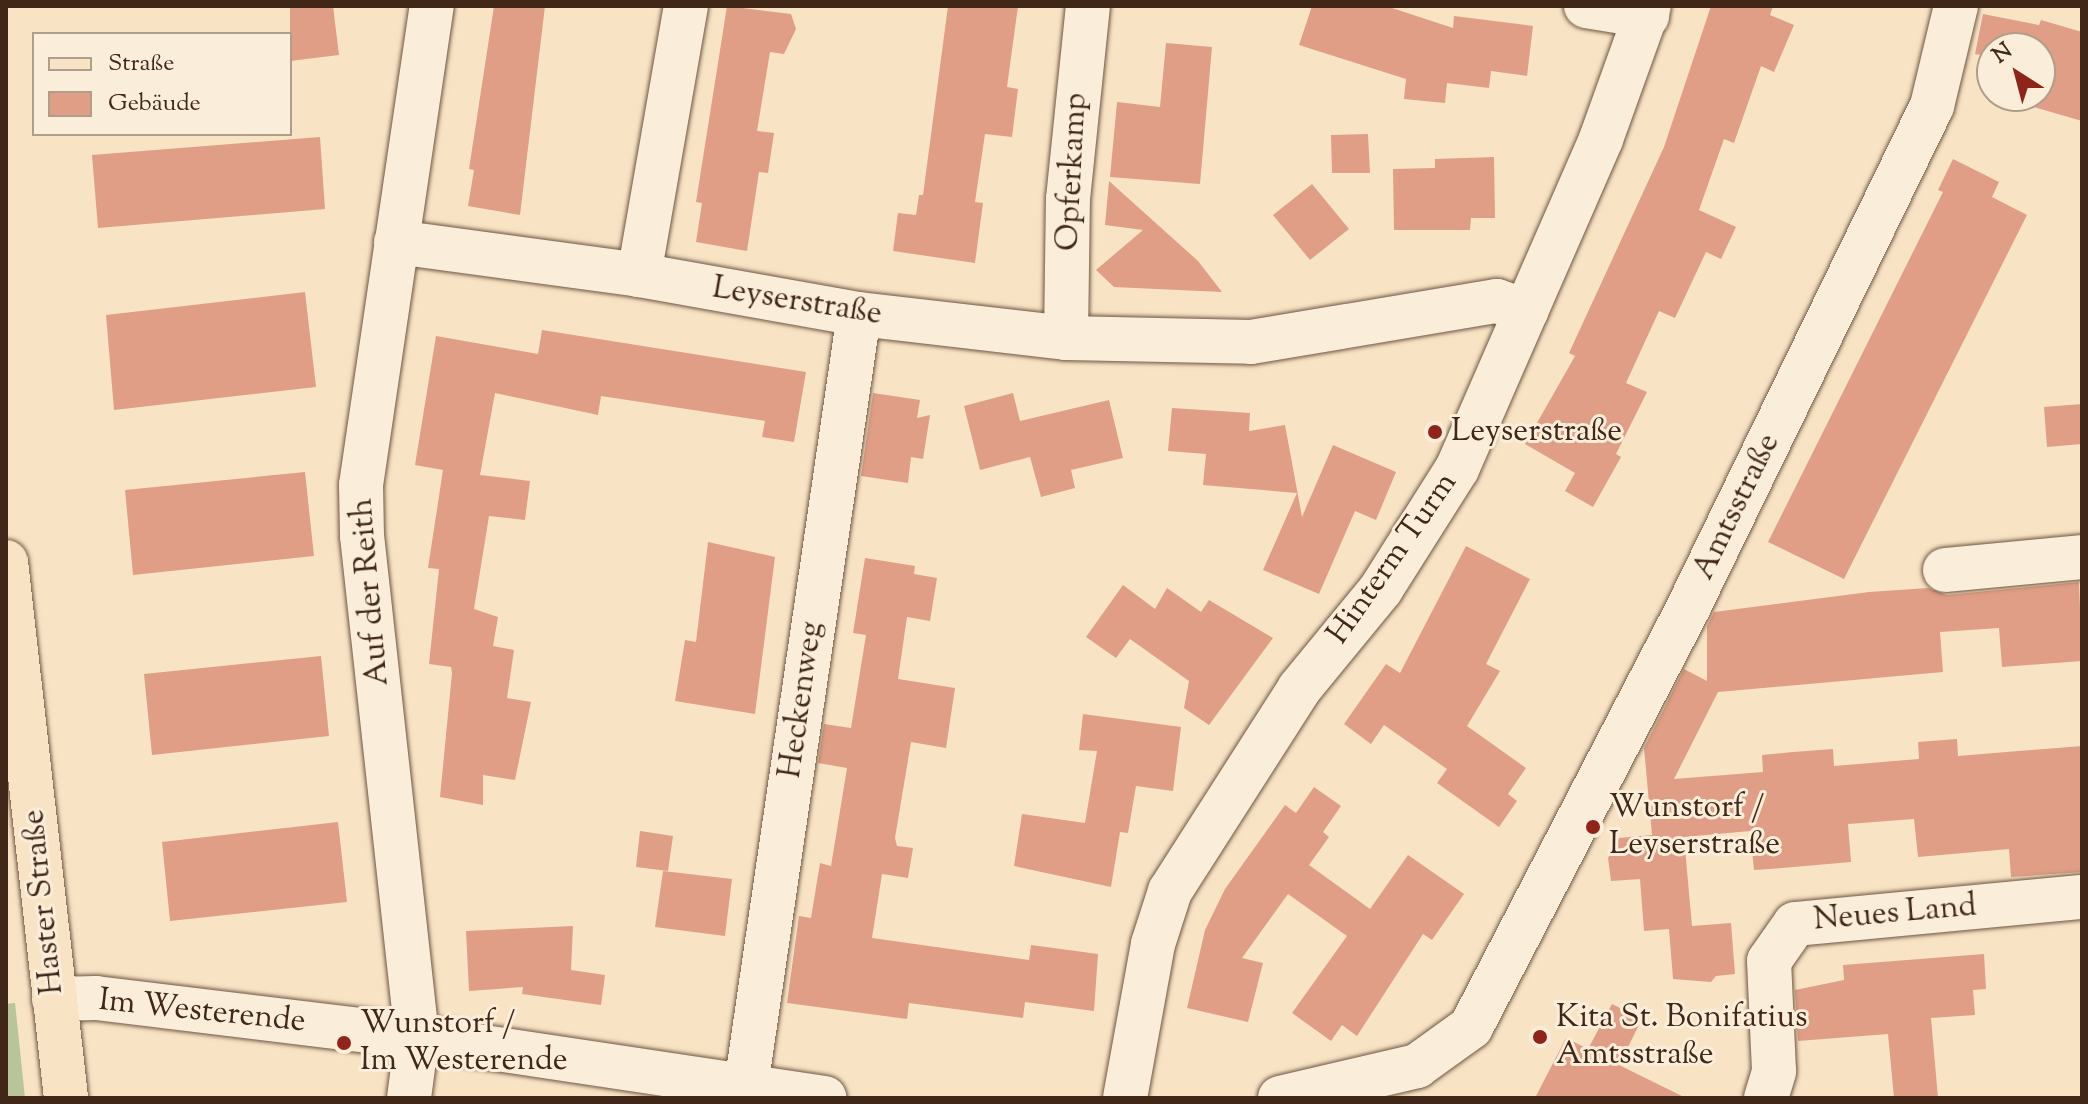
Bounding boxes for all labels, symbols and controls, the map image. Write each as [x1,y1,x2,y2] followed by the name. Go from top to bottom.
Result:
[32,32,292,136] legend
[1976,32,2056,112] north arrow
[1987,36,2020,72] text: N
[108,47,174,81] text: Straße
[108,87,201,121] text: Gebäude
[1050,92,1096,252] street label: Opferkamp
[709,270,885,334] street label: Leyserstraße
[1451,413,1622,451] place label: Leyserstraße
[1426,423,1444,441] marker: Leyserstraße
[1685,428,1789,586] street label: Amtsstraße
[1320,466,1466,652] street label: Hinterm Turm
[344,497,398,687] street label: Auf der Reith
[772,619,832,781] street label: Heckenweg
[1609,790,1780,865] place label: Wunstorf / Leyserstraße
[15,808,73,996] street label: Haster Straße
[1584,818,1602,836] marker: Wunstorf / Leyserstraße
[1812,888,1978,940] street label: Neues Land
[97,982,307,1042] street label: Im Westerende
[1556,1000,1808,1075] place label: Kita St. Bonifatius Amtsstraße
[360,1006,568,1081] place label: Wunstorf / Im Westerende
[1531,1028,1549,1046] marker: Kita St. Bonifatius Amtsstraße
[335,1034,353,1052] marker: Wunstorf / Im Westerende

